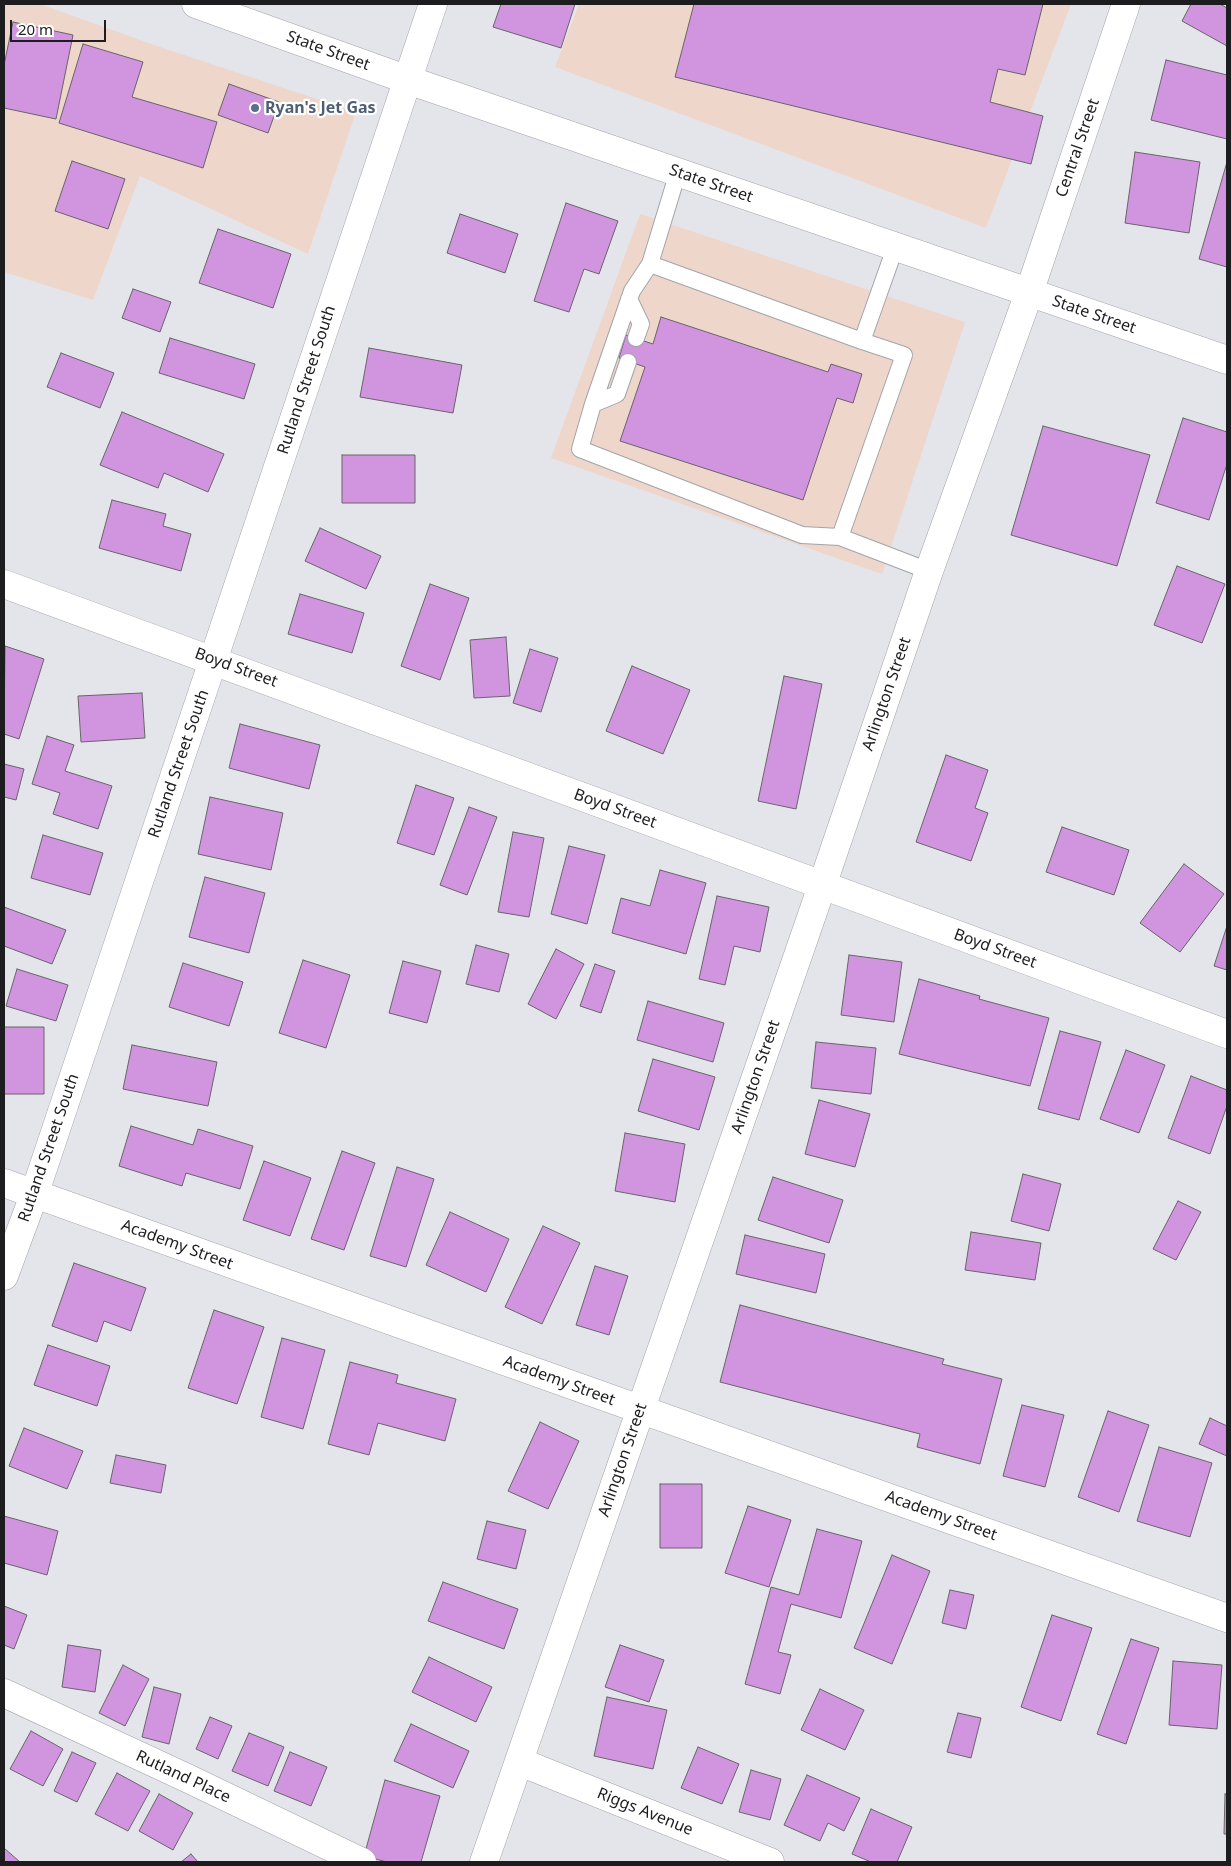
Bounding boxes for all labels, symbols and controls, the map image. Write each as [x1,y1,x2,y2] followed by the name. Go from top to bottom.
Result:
[12,10,109,42] scale bar
[18,19,53,39] text: 20 m
[284,27,372,75] street label: State Street
[1052,96,1104,200] street label: Central Street
[265,98,376,118] place label: Ryan's Jet Gas
[249,102,261,114] marker: Ryan's Jet Gas
[667,161,755,207] street label: State Street
[1050,292,1138,338] street label: State Street
[274,303,340,457] street label: Rutland Street South
[859,635,915,753] street label: Arlington Street
[192,644,280,692] street label: Boyd Street
[145,687,213,841] street label: Rutland Street South
[571,785,659,833] street label: Boyd Street
[951,925,1039,973] street label: Boyd Street
[728,1018,784,1136] street label: Arlington Street
[15,1071,83,1225] street label: Rutland Street South
[118,1216,236,1274] street label: Academy Street
[500,1352,618,1410] street label: Academy Street
[595,1401,651,1519] street label: Arlington Street
[882,1487,1000,1545] street label: Academy Street
[133,1747,233,1807] street label: Rutland Place
[594,1784,696,1840] street label: Riggs Avenue

